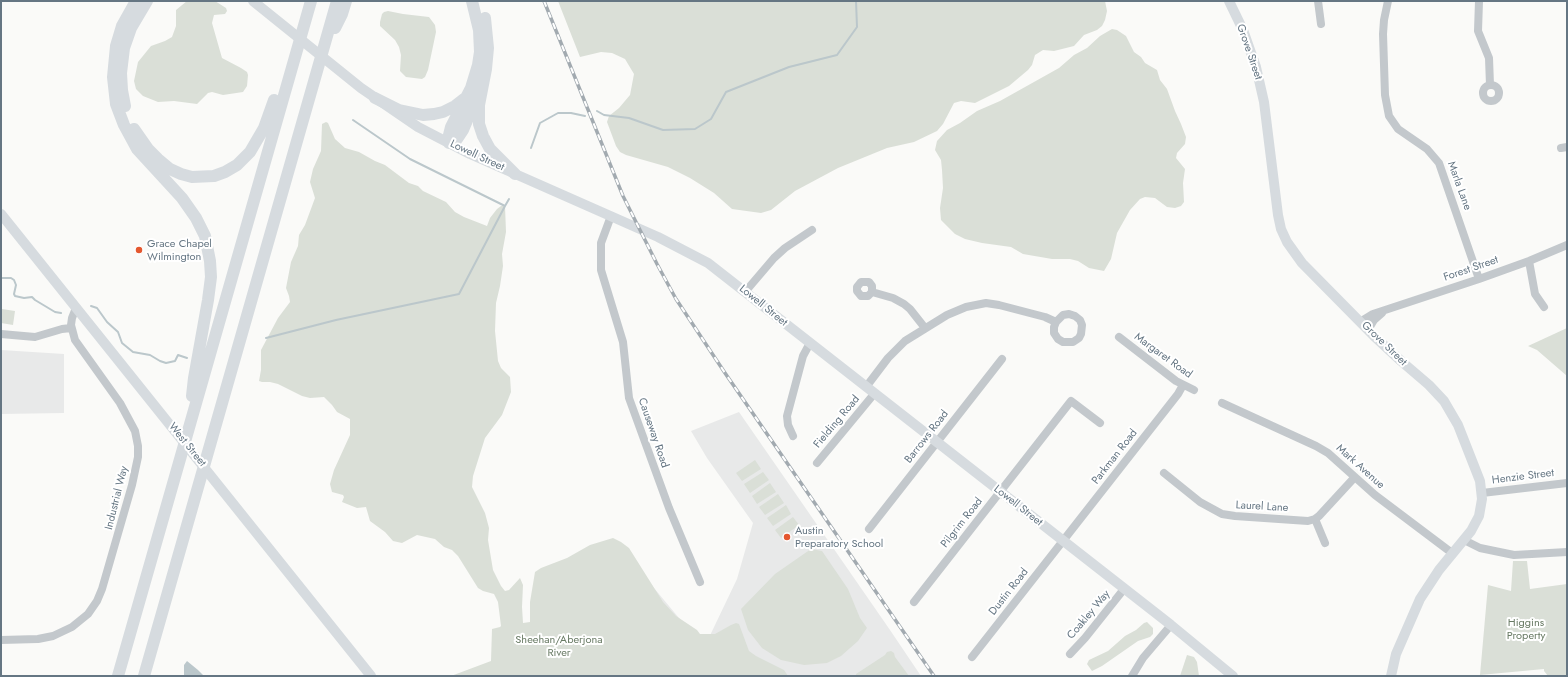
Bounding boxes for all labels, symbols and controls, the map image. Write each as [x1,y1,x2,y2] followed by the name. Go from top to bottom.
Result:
[1233,22,1265,82] street label: Grove Street
[448,138,506,174] street label: Lowell Street
[1444,160,1474,212] street label: Marla Lane
[147,237,212,263] place label: Grace Chapel Wilmington
[134,245,144,255] marker: Grace Chapel Wilmington
[1442,253,1500,285] street label: Forest Street
[736,283,790,329] street label: Lowell Street
[1359,319,1409,369] street label: Grove Street
[1131,331,1195,381] street label: Margaret Road
[811,393,863,451] street label: Fielding Road
[635,396,671,470] street label: Causeway Road
[902,408,952,466] street label: Barrows Road
[165,421,209,469] street label: West Street
[1089,427,1141,487] street label: Parkman Road
[1333,442,1387,492] street label: Mark Avenue
[103,465,131,531] street label: Industrial Way
[1491,467,1555,487] street label: Henzie Street
[991,483,1045,529] street label: Lowell Street
[938,495,986,551] street label: Pilgrim Road
[1235,499,1289,515] street label: Laurel Lane
[795,524,883,550] place label: Austin Preparatory School
[782,532,792,542] marker: Austin Preparatory School
[987,566,1031,618] street label: Dustin Road
[1065,588,1113,642] street label: Coakley Way
[1507,616,1545,642] park label: Higgins Property
[515,633,603,659] park label: Sheehan/Aberjona River

